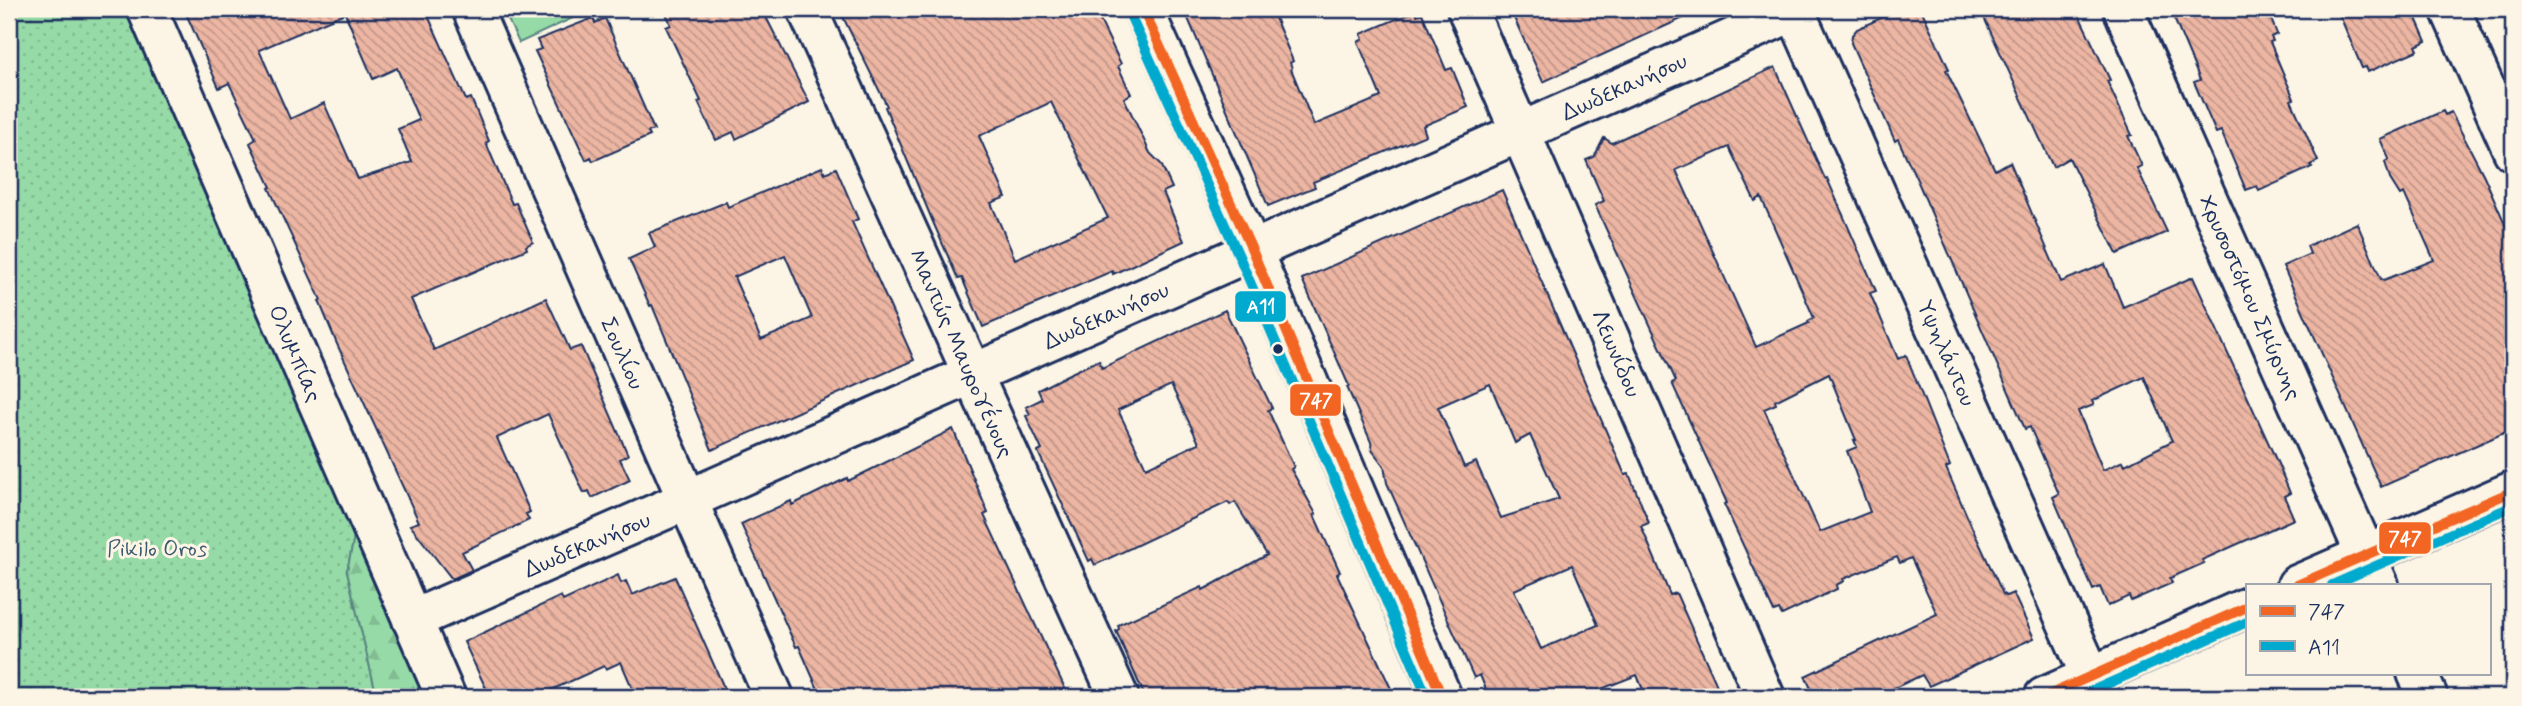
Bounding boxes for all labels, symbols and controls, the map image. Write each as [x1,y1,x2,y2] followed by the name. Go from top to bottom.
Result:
[1557,47,1692,129] street label: Δωδεκανήσου
[2190,191,2308,405] street label: Χρυσοστόμου Σμύρνης
[901,244,1022,463] street label: Μαντώς Μαυρογένους
[1039,276,1174,358] street label: Δωδεκανήσου
[1234,290,1287,323] line badge: Α11
[1246,295,1276,320] text: Α11
[1909,296,1982,412] street label: Υψηλάντου
[260,301,328,407] street label: Ολυμπίας
[1583,305,1647,402] street label: Λεωνίδου
[592,313,650,395] street label: Σουλίου
[1271,342,1285,356] unlabelled marker
[1289,383,1342,417] line badge: 747
[1299,389,1333,414] text: 747
[520,506,656,586] street label: Δωδεκανήσου
[2378,521,2432,555] line badge: 747
[2388,527,2422,552] text: 747
[107,535,207,565] park label: Pikilo Oros
[2246,584,2490,674] legend
[2308,598,2345,626] text: 747
[2308,634,2340,662] text: Α11

